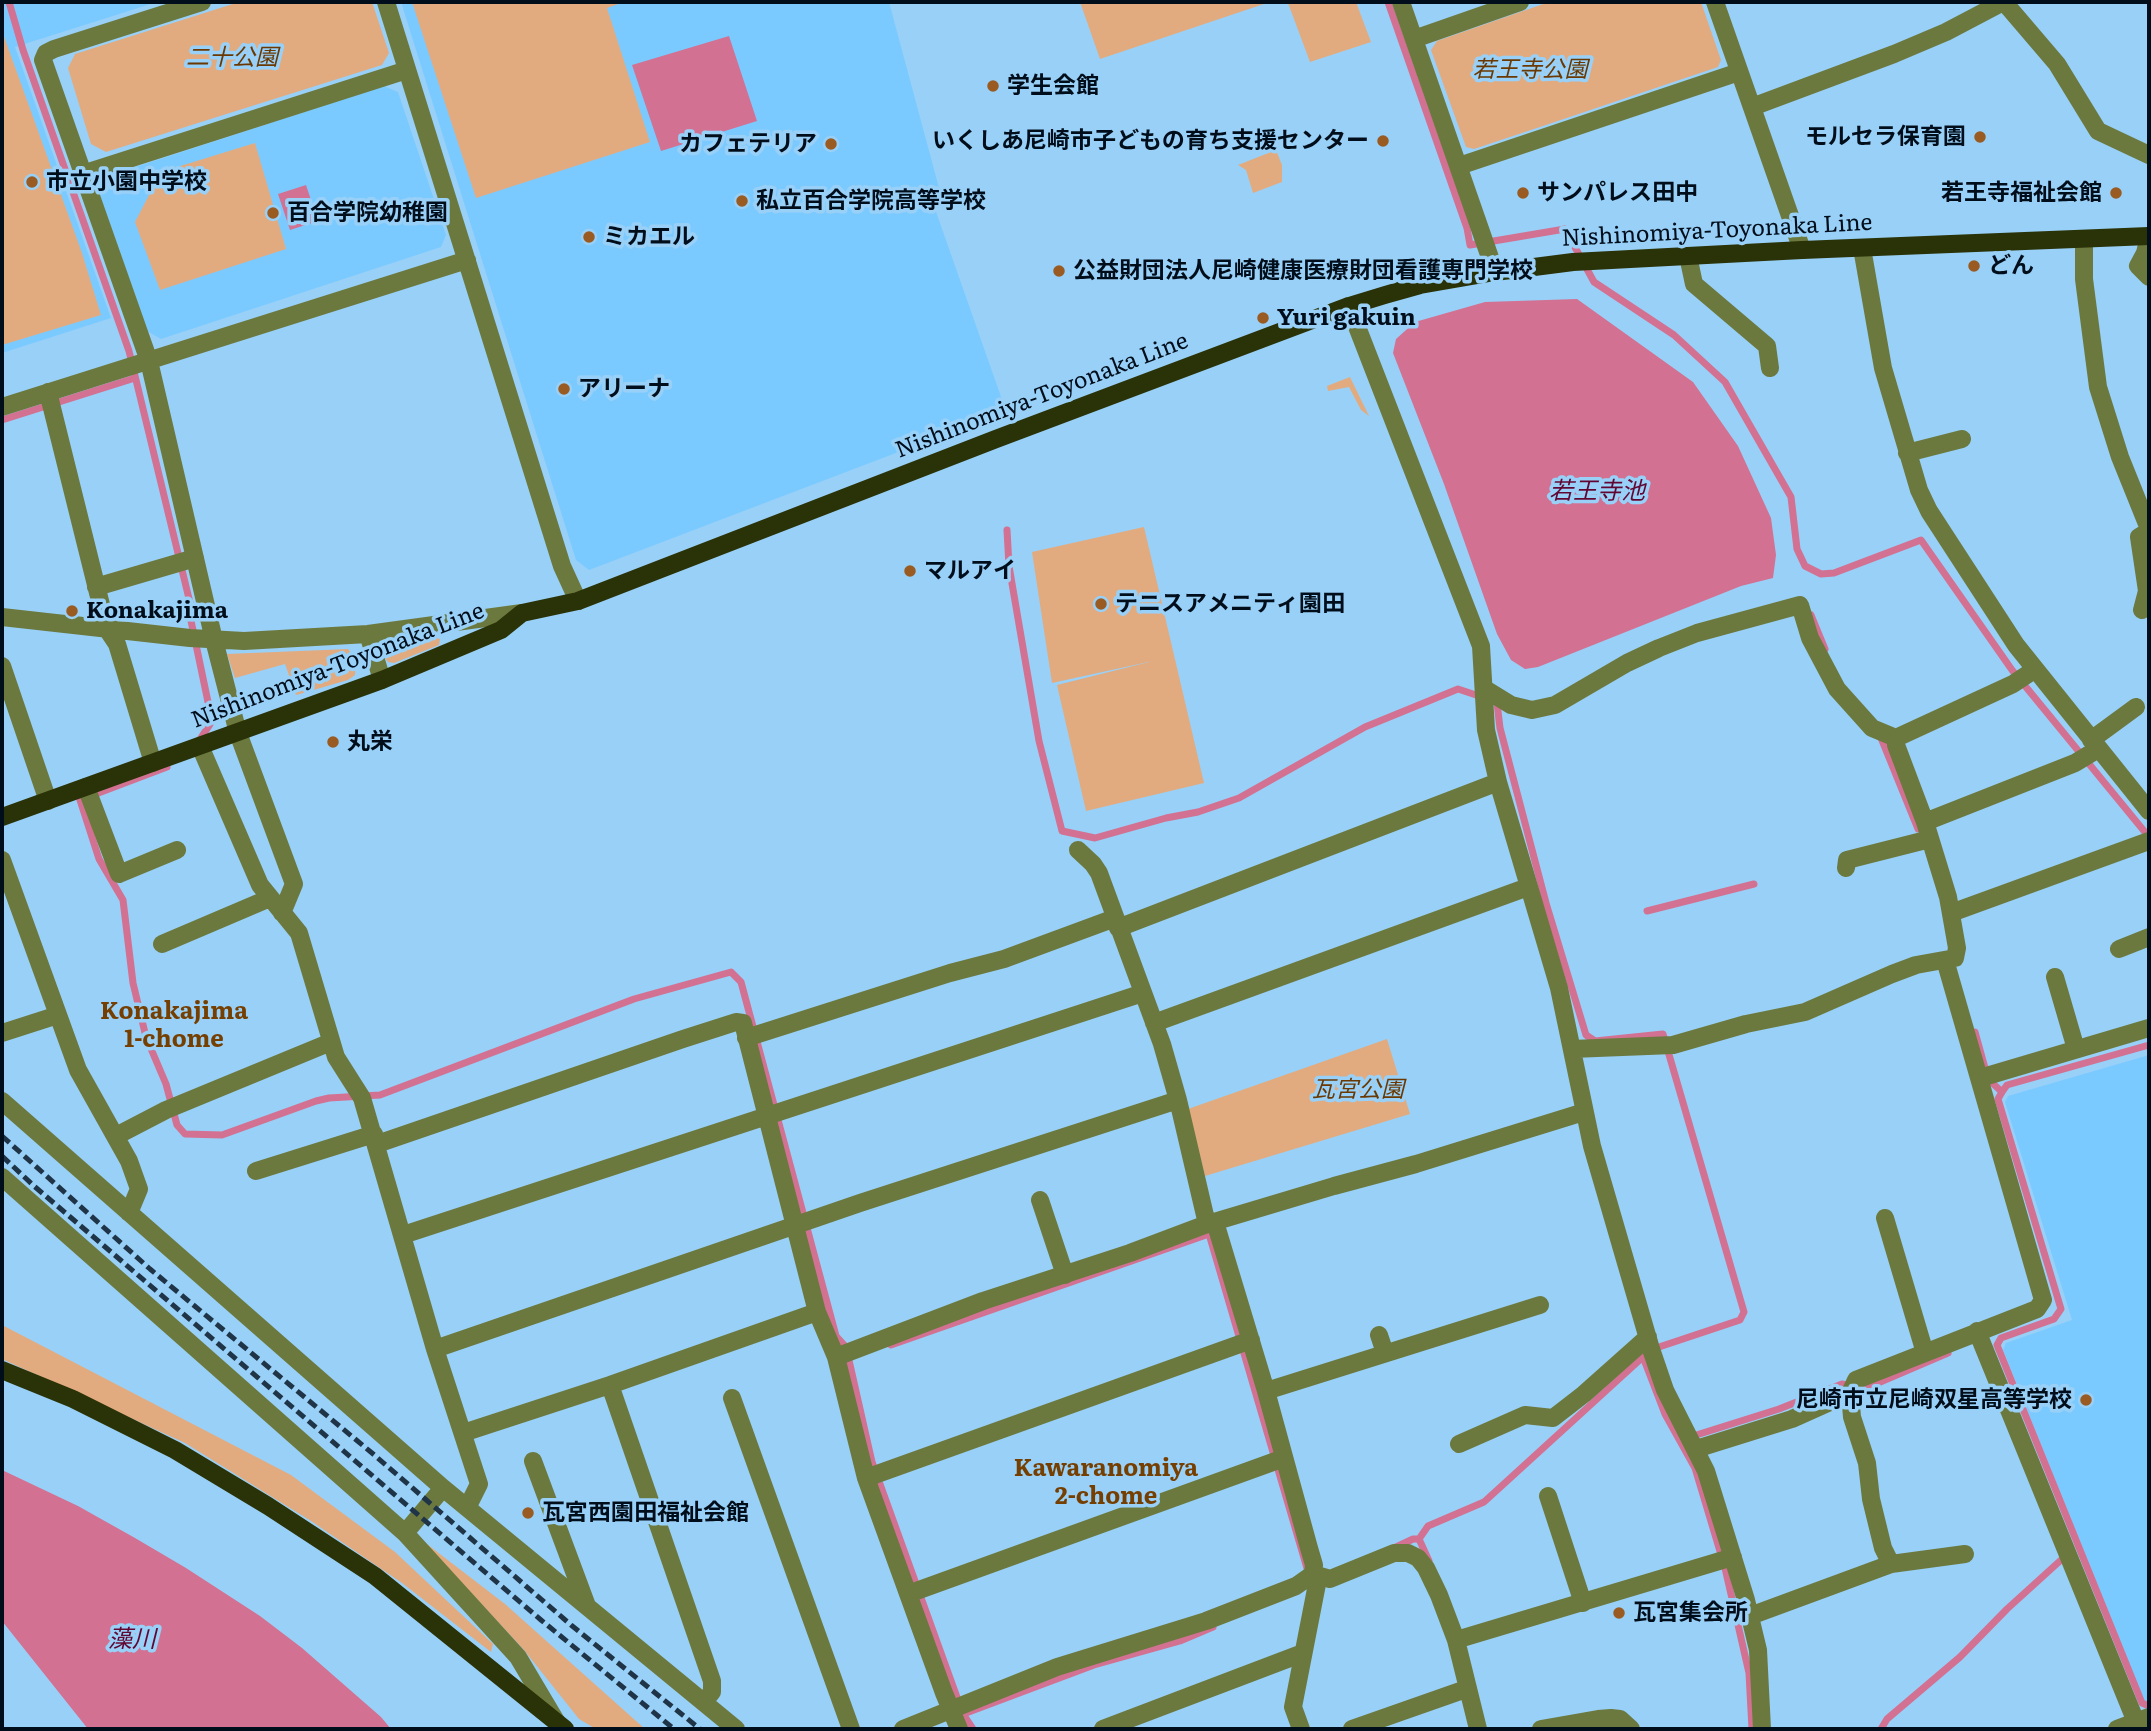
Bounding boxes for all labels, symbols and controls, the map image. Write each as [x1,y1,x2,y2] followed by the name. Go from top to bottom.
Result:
[186,44,278,72] park label: 二十公園
[1473,56,1587,84] park label: 若王寺公園
[1007,72,1099,100] place label: 学生会館
[985,78,1001,94] marker: 学生会館
[1805,123,1966,151] place label: モルセラ保育園
[932,127,1369,155] place label: いくしあ尼崎市子どもの育ち支援センター
[1972,129,1988,145] marker: モルセラ保育園
[679,130,817,158] place label: カフェテリア
[1375,133,1391,149] marker: いくしあ尼崎市子どもの育ち支援センター
[823,136,839,152] marker: カフェテリア
[46,168,207,196] place label: 市立小園中学校
[24,174,40,190] marker: 市立小園中学校
[1537,179,1698,207] place label: サンパレス田中
[1941,179,2102,207] place label: 若王寺福祉会館
[1515,185,1531,201] marker: サンパレス田中
[2108,185,2124,201] marker: 若王寺福祉会館
[756,187,986,215] place label: 私立百合学院高等学校
[734,193,750,209] marker: 私立百合学院高等学校
[287,199,448,227] place label: 百合学院幼稚園
[265,205,281,221] marker: 百合学院幼稚園
[1561,209,1873,253] street label: Nishinomiya-Toyonaka Line
[603,223,695,251] place label: ミカエル
[581,229,597,245] marker: ミカエル
[1988,252,2034,280] place label: どん
[1073,257,1533,285] place label: 公益財団法人尼崎健康医療財団看護専門学校
[1966,258,1982,274] marker: どん
[1051,263,1067,279] marker: 公益財団法人尼崎健康医療財団看護専門学校
[1277,304,1416,332] place label: Yuri gakuin
[1255,310,1271,326] marker: Yuri gakuin
[892,327,1192,465] street label: Nishinomiya-Toyonaka Line
[578,375,670,403] place label: アリーナ
[556,381,572,397] marker: アリーナ
[1549,478,1645,506] water label: 若王寺池
[924,557,1016,585] place label: マルアイ
[902,563,918,579] marker: マルアイ
[1115,590,1345,618] place label: テニスアメニティ園田
[1093,596,1109,612] marker: テニスアメニティ園田
[86,597,228,625] place label: Konakajima
[188,597,488,735] street label: Nishinomiya-Toyonaka Line
[64,603,80,619] marker: Konakajima
[347,728,393,756] place label: 丸栄
[325,734,341,750] marker: 丸栄
[100,998,248,1054] district label: Konakajima 1-chome
[1312,1076,1404,1104] park label: 瓦宮公園
[1796,1386,2072,1414] place label: 尼崎市立尼崎双星高等学校
[2078,1392,2094,1408] marker: 尼崎市立尼崎双星高等学校
[1014,1455,1198,1511] district label: Kawaranomiya 2-chome
[542,1499,749,1527] place label: 瓦宮西園田福祉会館
[520,1505,536,1521] marker: 瓦宮西園田福祉会館
[1633,1599,1748,1627] place label: 瓦宮集会所
[1611,1605,1627,1621] marker: 瓦宮集会所
[108,1626,156,1654] water label: 藻川

